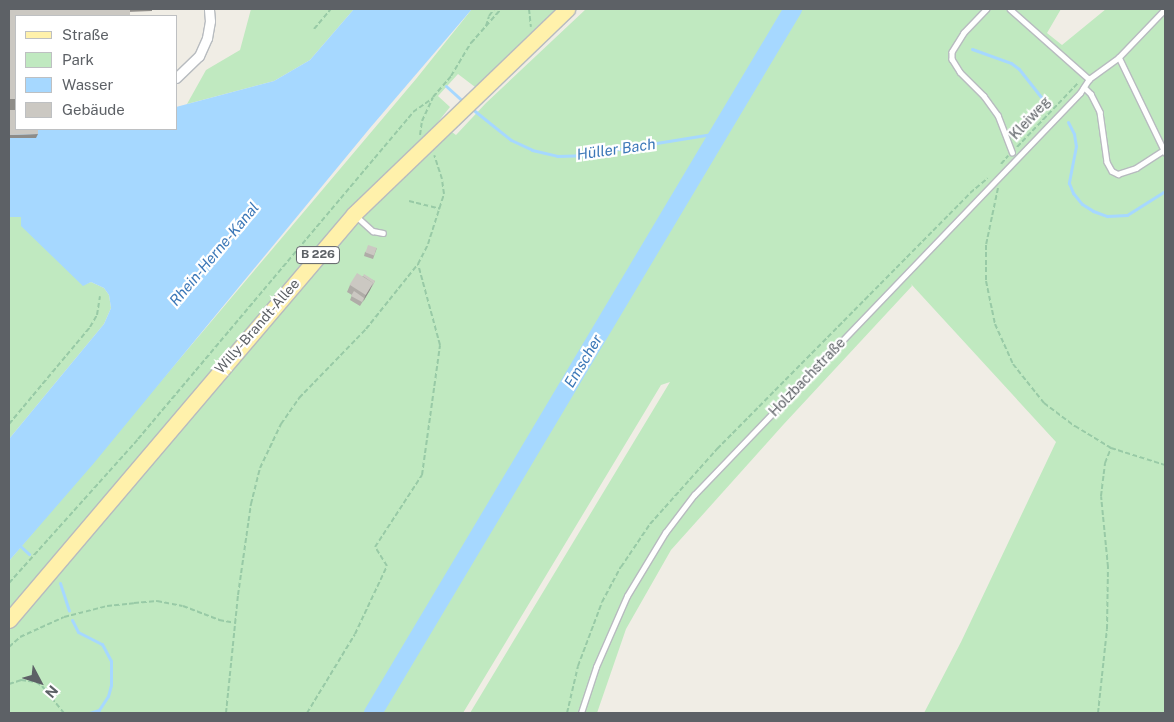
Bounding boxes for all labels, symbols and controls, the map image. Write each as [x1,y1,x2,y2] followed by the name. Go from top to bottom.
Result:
[15,15,178,130] legend
[62,26,109,43] text: Straße
[62,51,94,68] text: Park
[62,76,113,93] text: Wasser
[1006,93,1054,143] street label: Kleiweg
[62,101,125,118] text: Gebäude
[575,135,657,163] water label: Hüller Bach
[166,199,262,309] water label: Rhein-Herne-Kanal
[296,246,340,264] road number: B 226
[211,275,303,377] street label: Willy-Brandt-Allee
[560,331,606,391] water label: Emscher
[765,334,849,420] street label: Holzbachstraße
[15,657,65,707] north arrow
[42,682,61,701] text: N

